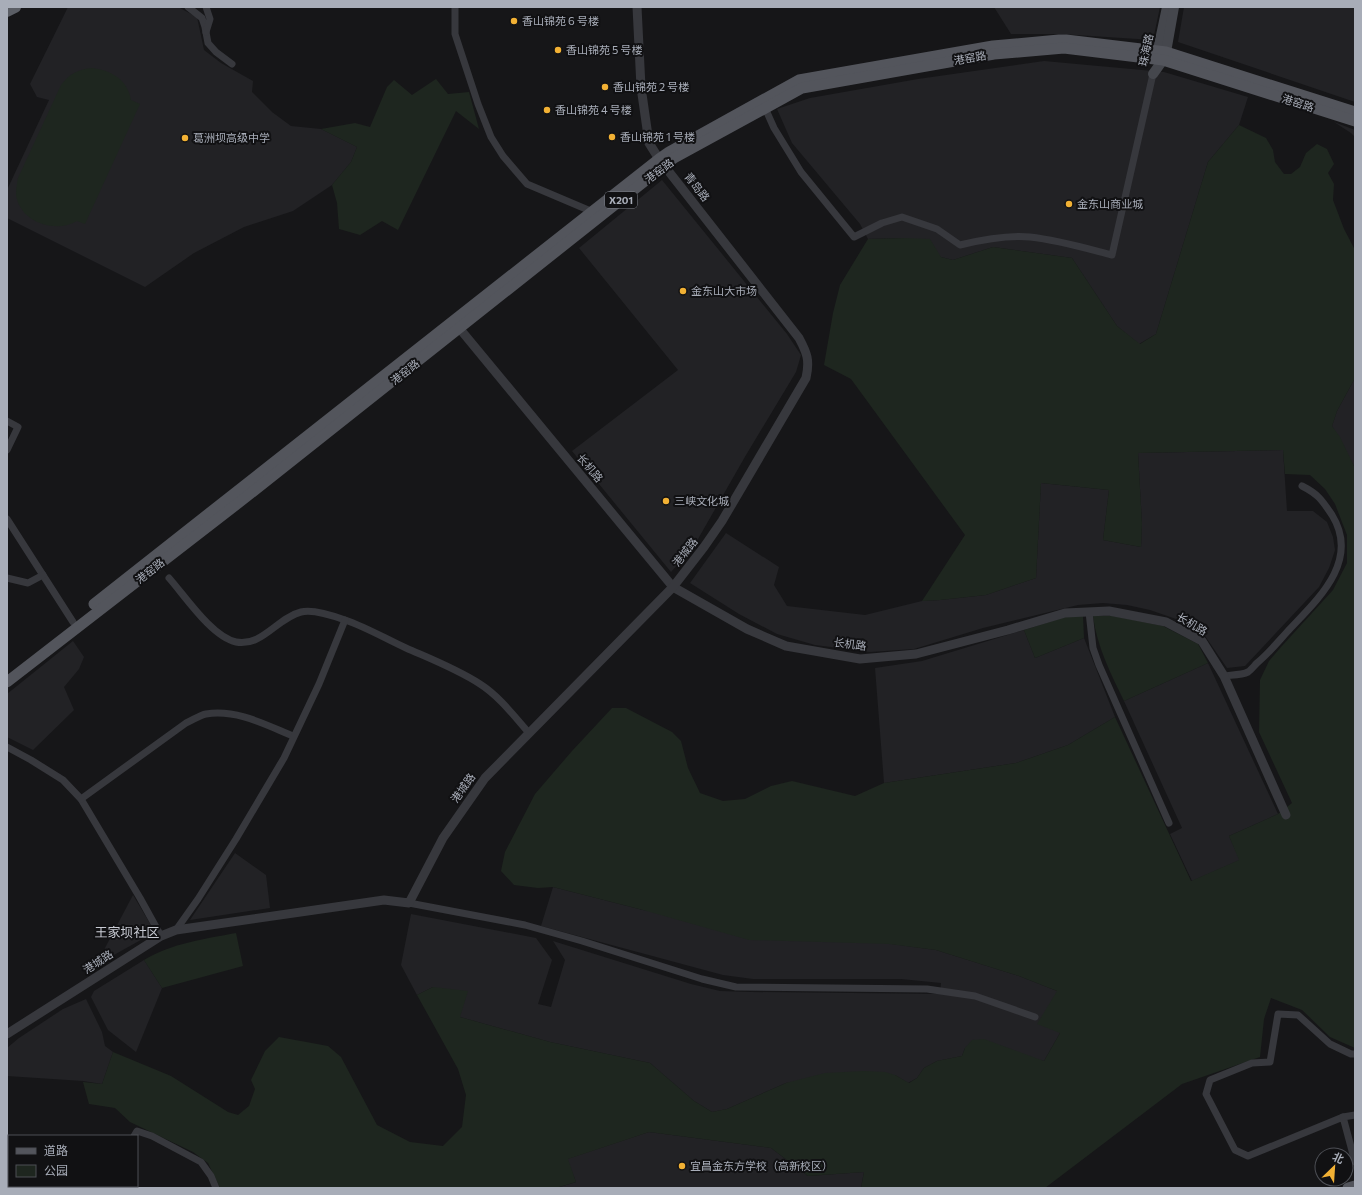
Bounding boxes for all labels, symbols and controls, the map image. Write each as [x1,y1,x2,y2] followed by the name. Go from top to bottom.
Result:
[522,14,599,27] place label: 香山锦苑 6 号楼
[509,16,519,26] marker: 香山锦苑 6 号楼
[1136,32,1155,67] street label: 珠海路
[566,43,643,56] place label: 香山锦苑 5 号楼
[553,45,563,55] marker: 香山锦苑 5 号楼
[953,48,987,67] street label: 港窑路
[613,80,689,93] place label: 香山锦苑 2 号楼
[600,82,610,92] marker: 香山锦苑 2 号楼
[1280,91,1316,114] street label: 港窑路
[555,103,632,116] place label: 香山锦苑 4 号楼
[542,105,552,115] marker: 香山锦苑 4 号楼
[620,130,695,143] place label: 香山锦苑 1 号楼
[193,131,270,144] place label: 葛洲坝高级中学
[607,132,617,142] marker: 香山锦苑 1 号楼
[180,133,190,143] marker: 葛洲坝高级中学
[642,155,676,186] street label: 港窑路
[682,170,713,204] street label: 青岛路
[605,192,637,208] road number: X201
[1077,197,1143,210] place label: 金东山商业城
[1064,199,1074,209] marker: 金东山商业城
[691,284,757,297] place label: 金东山大市场
[678,286,688,296] marker: 金东山大市场
[388,356,422,387] street label: 港窑路
[575,451,606,484] street label: 长机路
[674,494,729,507] place label: 三峡文化城
[661,496,671,506] marker: 三峡文化城
[669,535,700,569] street label: 港城路
[133,555,167,586] street label: 港窑路
[1175,610,1210,638] street label: 长机路
[833,635,867,652] street label: 长机路
[448,770,477,805] street label: 港城路
[94,924,160,940] district label: 王家坝社区
[80,947,115,976] street label: 港城路
[8,1135,138,1187] legend
[44,1143,68,1157] text: 道路
[1314,1147,1354,1187] north arrow
[1331,1149,1346,1166] text: 北
[690,1159,833,1172] place label: 宜昌金东方学校（高新校区）
[677,1161,687,1171] marker: 宜昌金东方学校（高新校区）
[44,1163,68,1177] text: 公园

